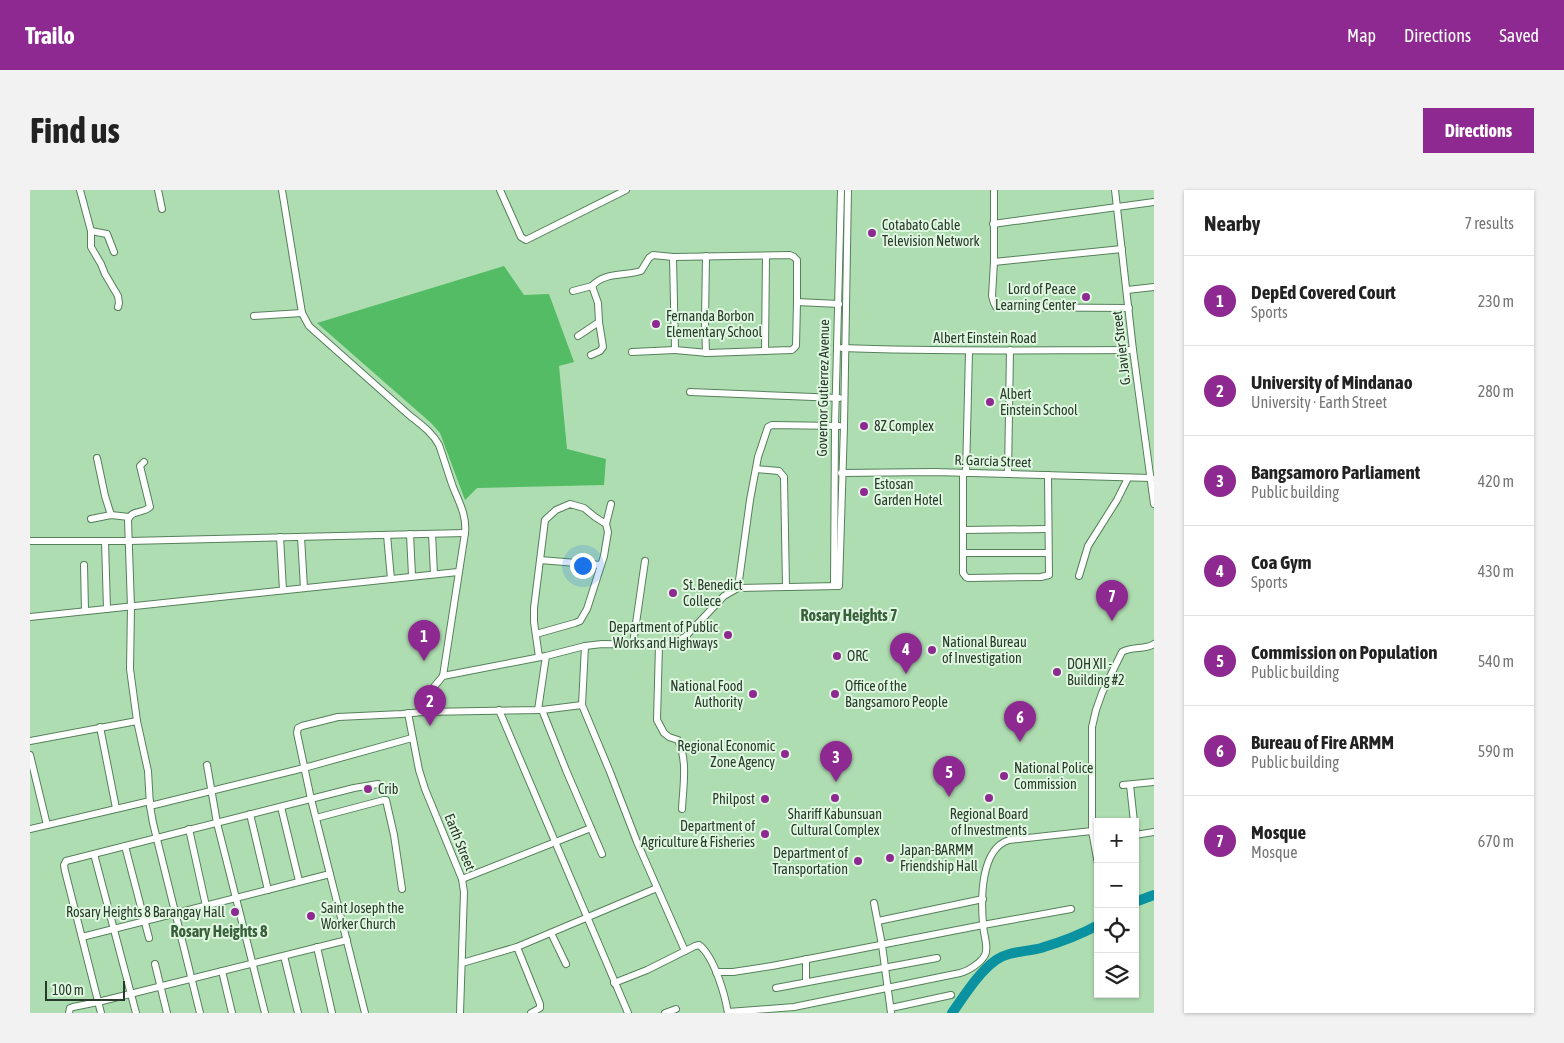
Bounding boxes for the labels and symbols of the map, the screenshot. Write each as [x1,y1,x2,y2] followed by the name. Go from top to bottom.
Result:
[882,217,980,249] place label: Cotabato Cable Television Network
[866,227,878,239] marker: Cotabato Cable Television Network
[995,281,1077,313] place label: Lord of Peace Learning Center
[1080,291,1092,303] marker: Lord of Peace Learning Center
[666,308,762,340] place label: Fernanda Borbon Elementary School
[1108,310,1134,386] street label: G. Javier Street
[650,318,662,330] marker: Fernanda Borbon Elementary School
[814,319,832,457] street label: Governor Gutierrez Avenue
[933,330,1037,346] street label: Albert Einstein Road
[1000,386,1078,418] place label: Albert Einstein School
[984,396,996,408] marker: Albert Einstein School
[874,418,934,434] place label: 8Z Complex
[858,420,870,432] marker: 8Z Complex
[954,452,1032,470] street label: R. Garcia Street
[874,476,943,508] place label: Estosan Garden Hotel
[858,486,870,498] marker: Estosan Garden Hotel
[570,553,596,579] your location
[683,577,742,609] place label: St. Benedict Collece
[1096,580,1128,621] pin: 7
[667,587,679,599] marker: St. Benedict Collece
[801,606,897,624] district label: Rosary Heights 7
[609,619,719,651] place label: Department of Public Works and Highways
[408,620,440,661] pin: 1
[722,629,734,641] marker: Department of Public Works and Highways
[890,633,922,674] pin: 4
[942,634,1027,666] place label: National Bureau of Investigation
[926,644,938,656] marker: National Bureau of Investigation
[847,648,869,664] place label: ORC
[831,650,843,662] marker: ORC
[1067,656,1125,688] place label: DOH XII - Building #2
[1051,666,1063,678] marker: DOH XII - Building #2
[670,678,743,710] place label: National Food Authority
[845,678,948,710] place label: Office of the Bangsamoro People
[414,685,446,726] pin: 2
[747,688,759,700] marker: National Food Authority
[829,688,841,700] marker: Office of the Bangsamoro People
[1004,701,1036,742] pin: 6
[677,738,776,770] place label: Regional Economic Zone Agency
[820,741,852,782] pin: 3
[779,748,791,760] marker: Regional Economic Zone Agency
[933,756,965,797] pin: 5
[1014,760,1093,792] place label: National Police Commission
[998,770,1010,782] marker: National Police Commission
[378,781,399,797] place label: Crib
[362,783,374,795] marker: Crib
[712,791,755,807] place label: Philpost
[829,792,841,804] marker: Shariff Kabunsuan Cultural Complex
[983,792,995,804] marker: Regional Board of Investments
[759,793,771,805] marker: Philpost
[788,806,882,838] place label: Shariff Kabunsuan Cultural Complex
[950,806,1028,838] place label: Regional Board of Investments
[441,811,479,873] street label: Earth Street
[641,818,755,850] place label: Department of Agriculture & Fisheries
[759,828,771,840] marker: Department of Agriculture & Fisheries
[900,842,978,874] place label: Japan-BARMM Friendship Hall
[772,845,848,877] place label: Department of Transportation
[884,852,896,864] marker: Japan-BARMM Friendship Hall
[852,855,864,867] marker: Department of Transportation
[321,900,404,932] place label: Saint Joseph the Worker Church
[66,904,225,920] place label: Rosary Heights 8 Barangay Hall
[229,906,241,918] marker: Rosary Heights 8 Barangay Hall
[305,910,317,922] marker: Saint Joseph the Worker Church
[171,922,268,940] district label: Rosary Heights 8
[45,978,125,1001] scale bar

